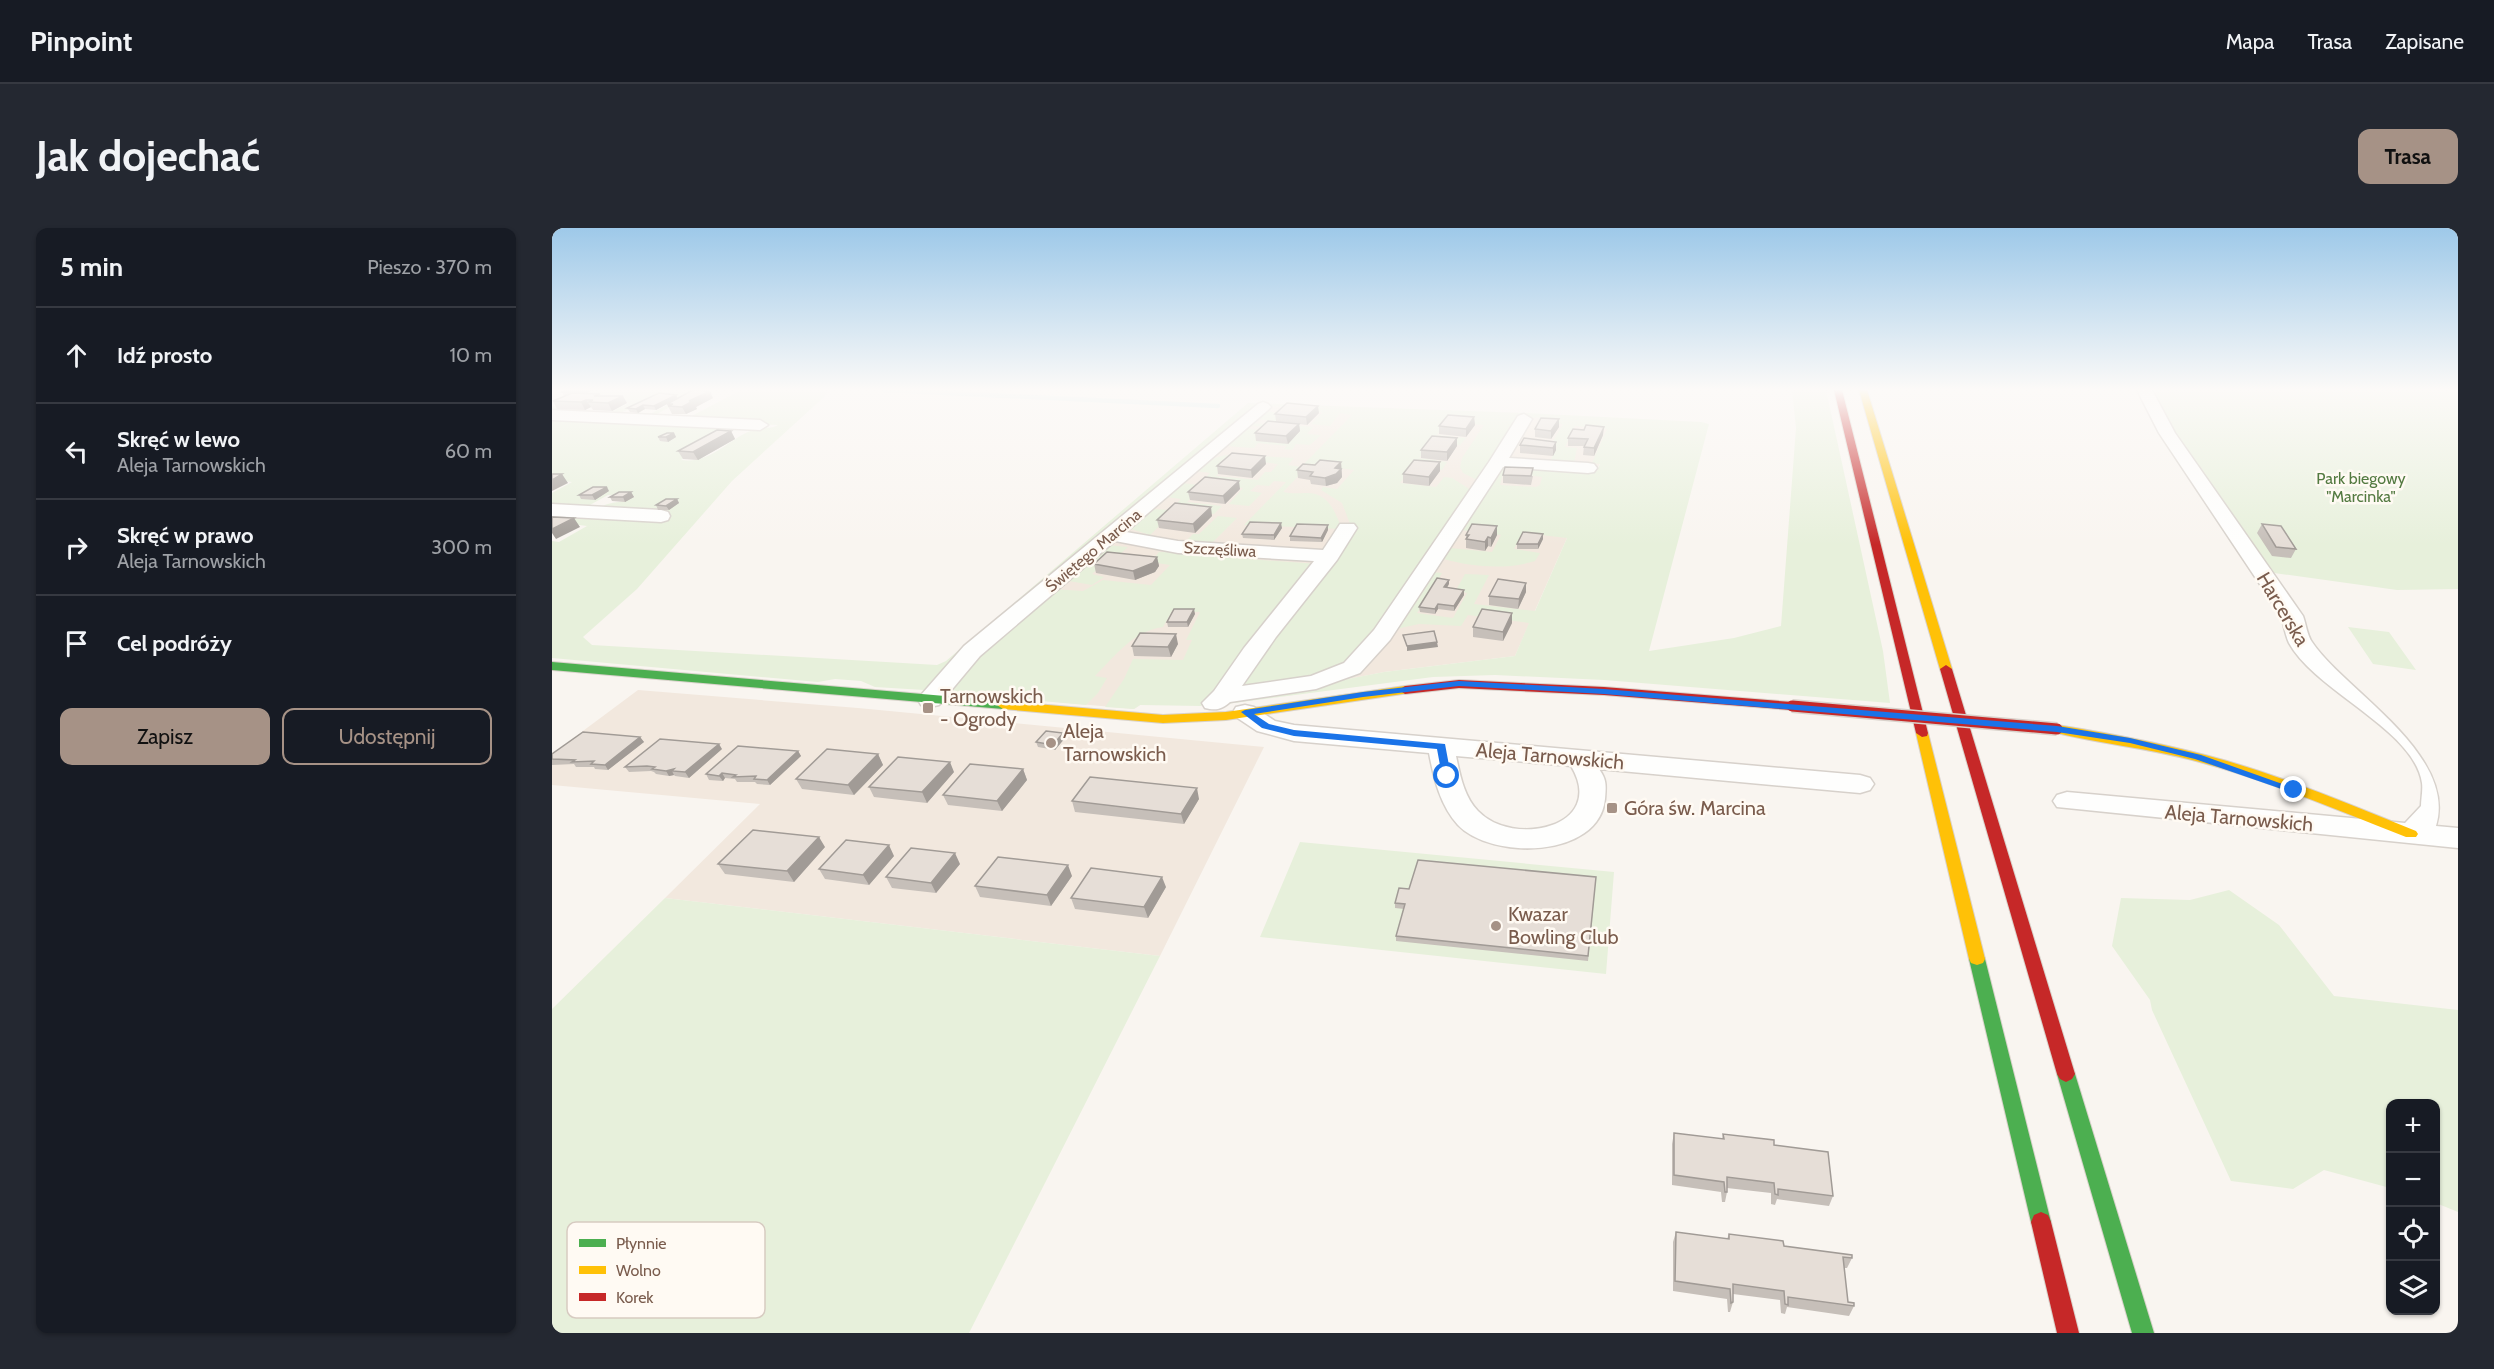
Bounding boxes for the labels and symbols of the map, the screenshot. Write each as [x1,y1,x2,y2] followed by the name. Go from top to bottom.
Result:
[2316,469,2406,506] park label: Park biegowy "Marcinka"
[1042,505,1145,596] street label: Świętego Marcina
[1183,538,1257,561] street label: Szczęśliwa
[2252,568,2315,651] street label: Harcerska
[940,684,1043,731] place label: Tarnowskich - Ogrody
[921,701,935,715] marker: Tarnowskich - Ogrody
[1063,719,1166,766] place label: Aleja Tarnowskich
[1044,736,1058,750] marker: Aleja Tarnowskich
[1475,738,1625,774] street label: Aleja Tarnowskich
[1433,762,1459,788] route start
[2280,776,2306,802] route end
[1624,796,1766,820] place label: Góra św. Marcina
[2164,800,2314,836] street label: Aleja Tarnowskich
[1605,801,1619,815] marker: Góra św. Marcina
[1508,902,1619,949] place label: Kwazar Bowling Club
[1489,919,1503,933] marker: Kwazar Bowling Club
[567,1222,765,1318] legend
[616,1234,666,1253] text: Płynnie
[616,1261,661,1280] text: Wolno
[616,1288,654,1307] text: Korek

